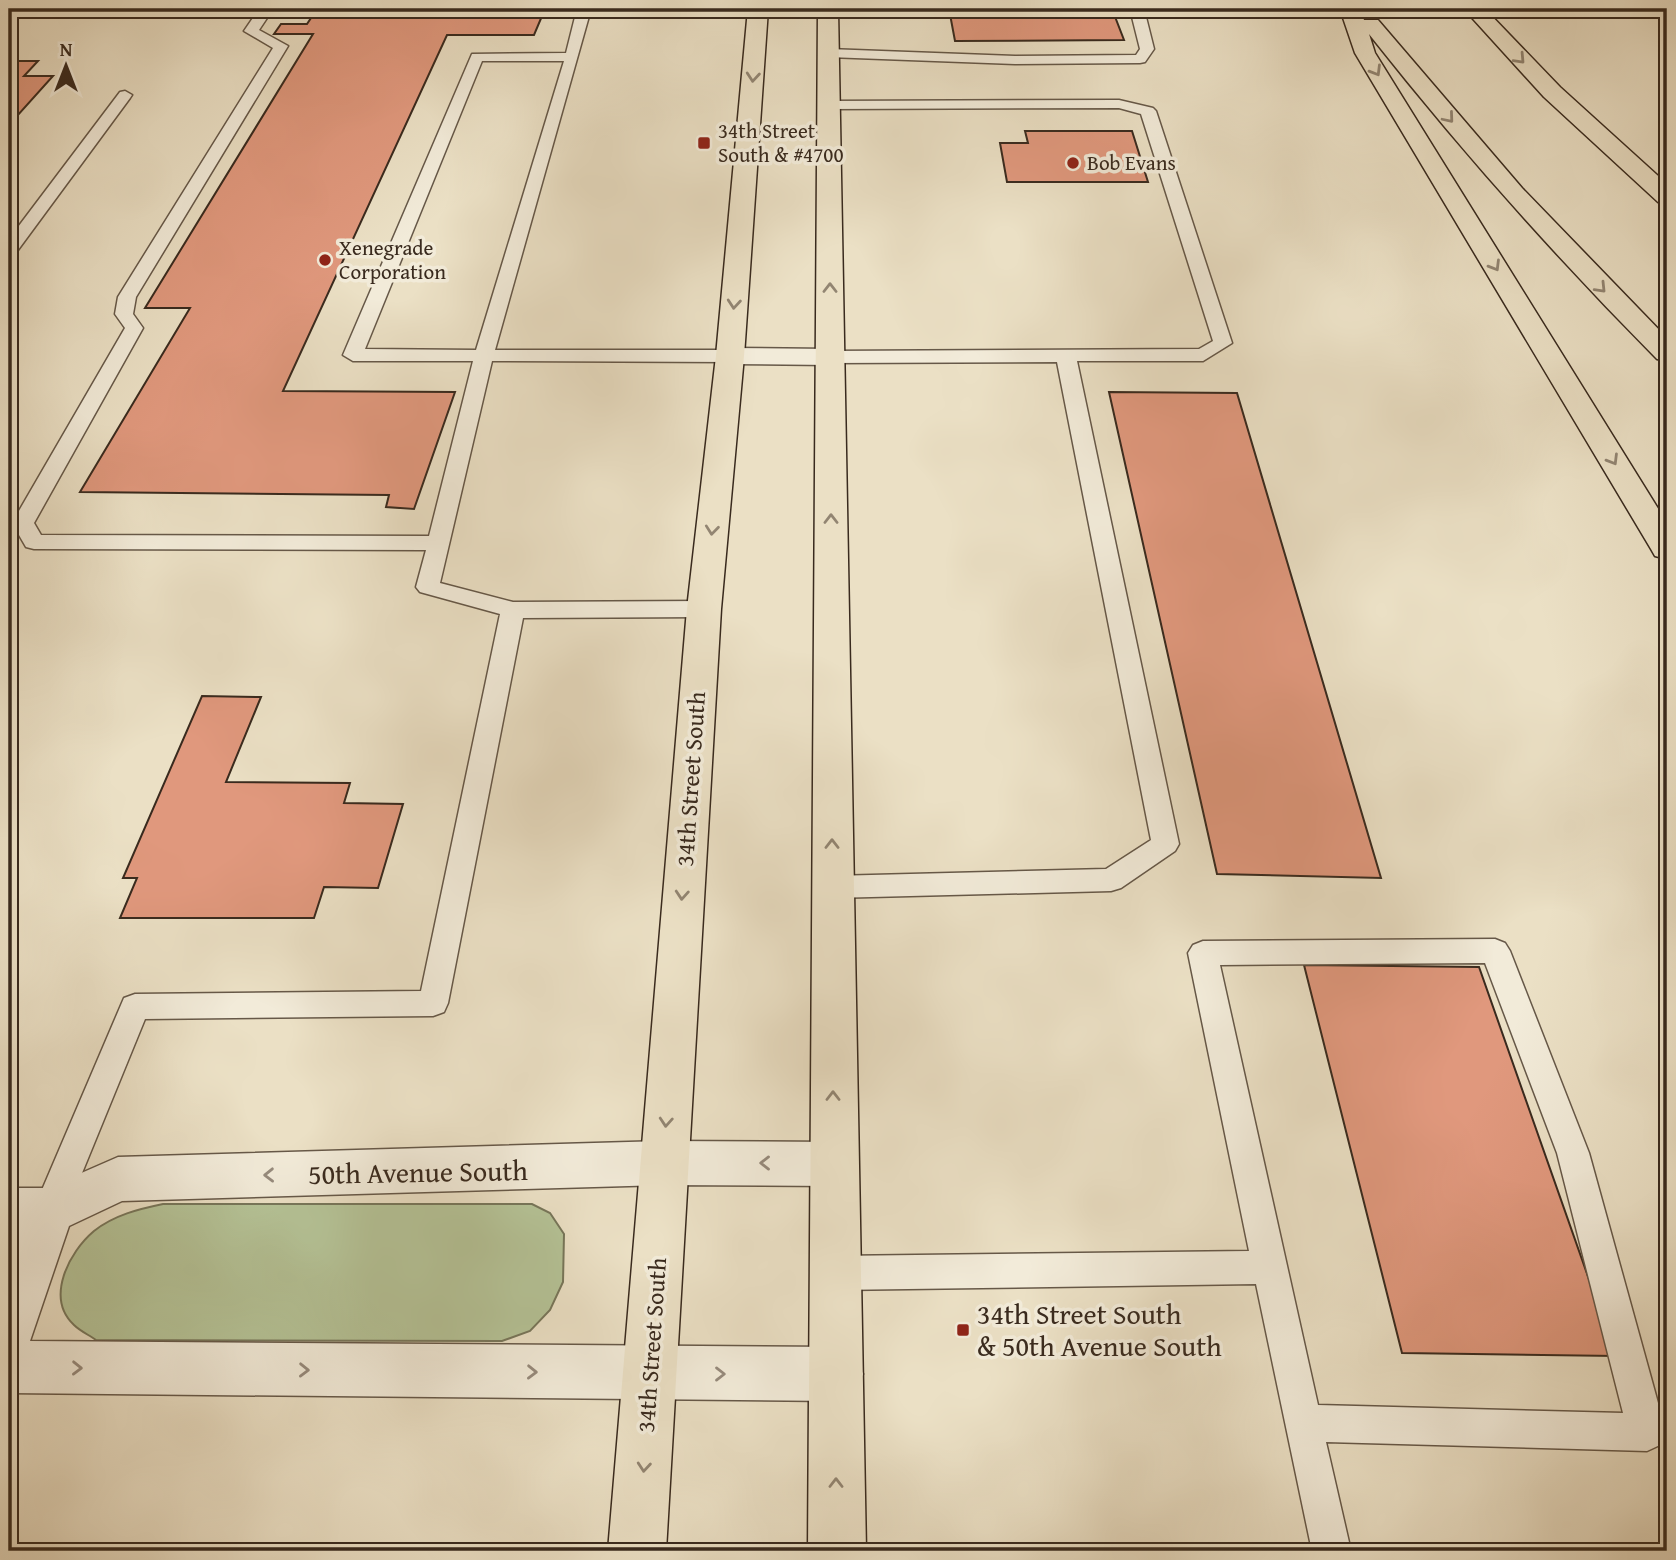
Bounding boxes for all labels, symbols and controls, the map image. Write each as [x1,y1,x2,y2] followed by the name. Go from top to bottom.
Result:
[32,32,102,102] north arrow
[60,35,73,63] text: N
[1512,51,1525,64] one-way arrow
[1368,64,1381,77] one-way arrow
[746,72,761,83] one-way arrow
[1441,110,1453,123] one-way arrow
[718,115,844,170] place label: 34th Street South & #4700
[696,135,712,151] marker: 34th Street South & #4700
[1087,147,1176,178] place label: Bob Evans
[1065,155,1081,171] marker: Bob Evans
[339,232,446,287] place label: Xenegrade Corporation
[317,252,333,268] marker: Xenegrade Corporation
[1486,258,1499,271] one-way arrow
[1592,280,1605,293] one-way arrow
[822,283,838,293] one-way arrow
[727,298,742,309] one-way arrow
[1605,452,1618,465] one-way arrow
[823,513,839,523] one-way arrow
[705,525,720,536] one-way arrow
[667,690,714,868] street label: 34th Street South
[824,838,840,848] one-way arrow
[675,890,690,901] one-way arrow
[825,1090,841,1100] one-way arrow
[659,1117,674,1128] one-way arrow
[308,1149,528,1194] street label: 50th Avenue South
[760,1156,771,1171] one-way arrow
[263,1168,274,1183] one-way arrow
[628,1256,675,1434] street label: 34th Street South
[977,1293,1222,1366] place label: 34th Street South & 50th Avenue South
[955,1322,971,1338] marker: 34th Street South & 50th Avenue South
[72,1360,83,1376] one-way arrow
[300,1362,310,1378] one-way arrow
[527,1365,538,1380] one-way arrow
[715,1366,725,1382] one-way arrow
[637,1461,652,1472] one-way arrow
[828,1477,844,1488] one-way arrow

